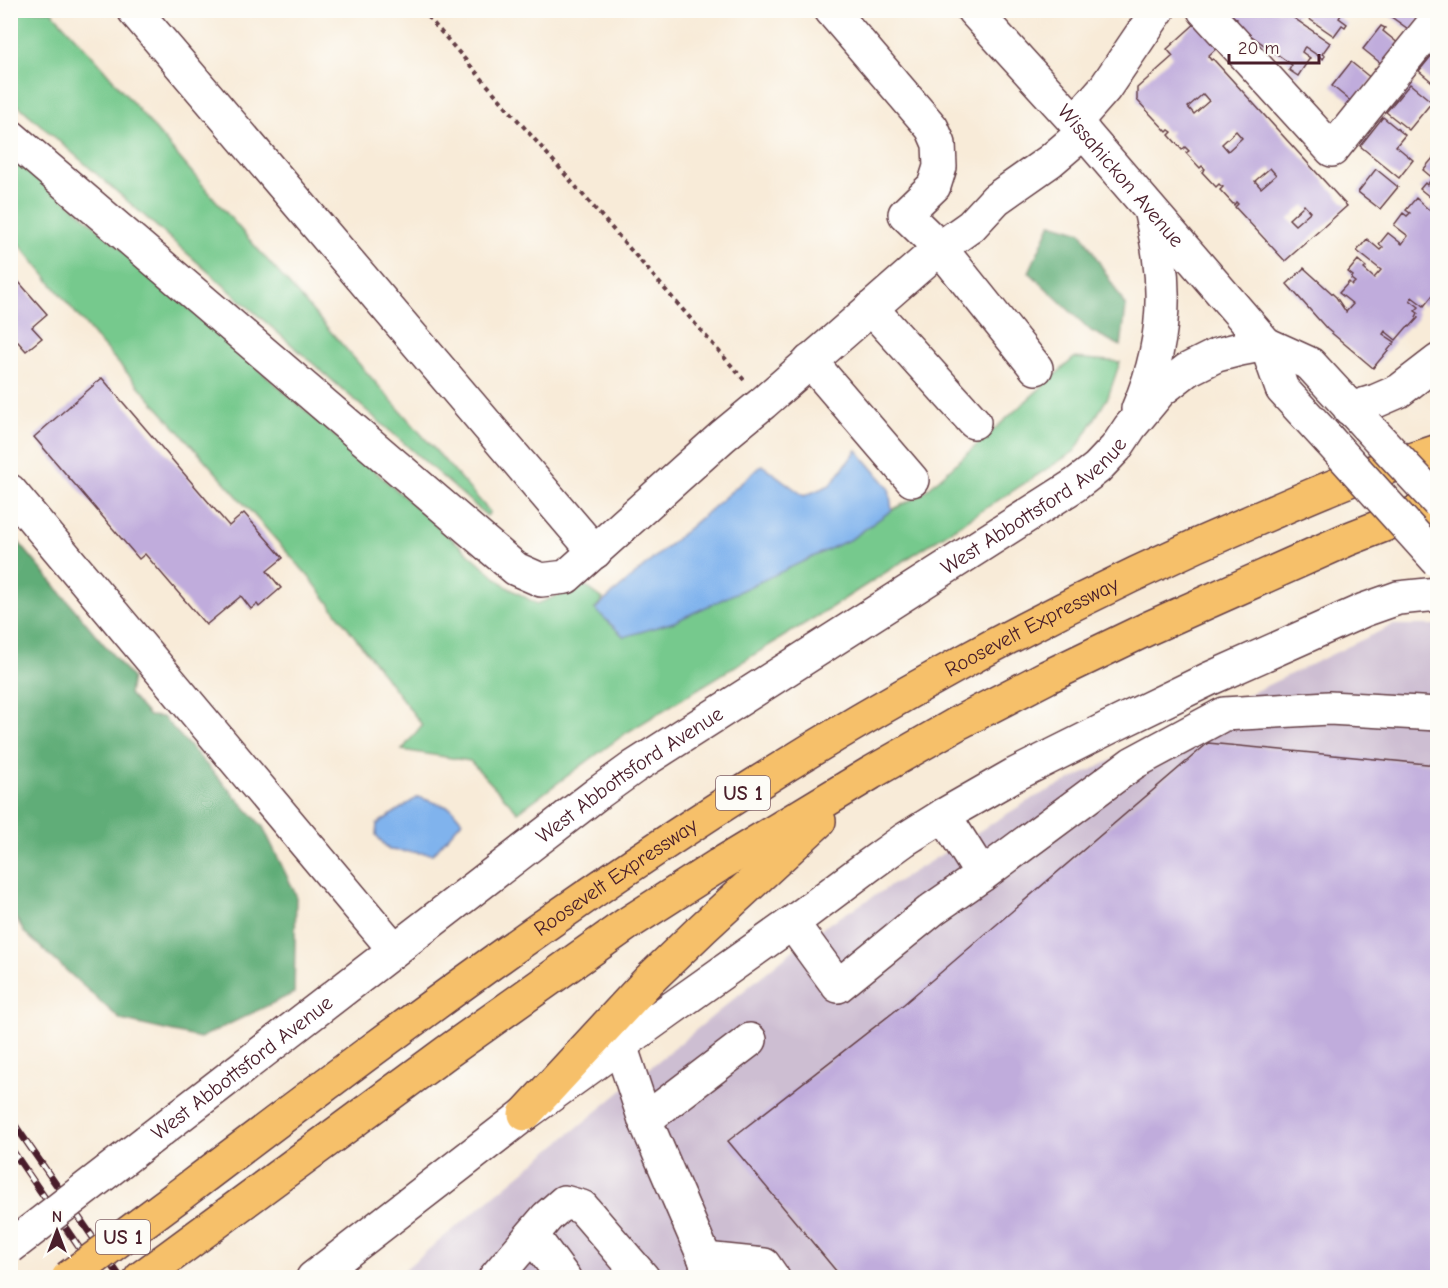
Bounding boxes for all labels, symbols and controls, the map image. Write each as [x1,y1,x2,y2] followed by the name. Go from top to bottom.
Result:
[1229,27,1319,65] scale bar
[1238,38,1279,59] text: 20 m
[1053,99,1189,252] street label: Wissahickon Avenue
[937,433,1132,579] street label: West Abbottsford Avenue
[941,571,1123,682] street label: Roosevelt Expressway
[532,701,727,848] street label: West Abbottsford Avenue
[716,776,770,810] road number: US 1
[529,813,702,941] street label: Roosevelt Expressway
[147,990,337,1145] street label: West Abbottsford Avenue
[27,1201,87,1261] north arrow
[52,1208,62,1226] text: N
[96,1220,150,1254] road number: US 1

